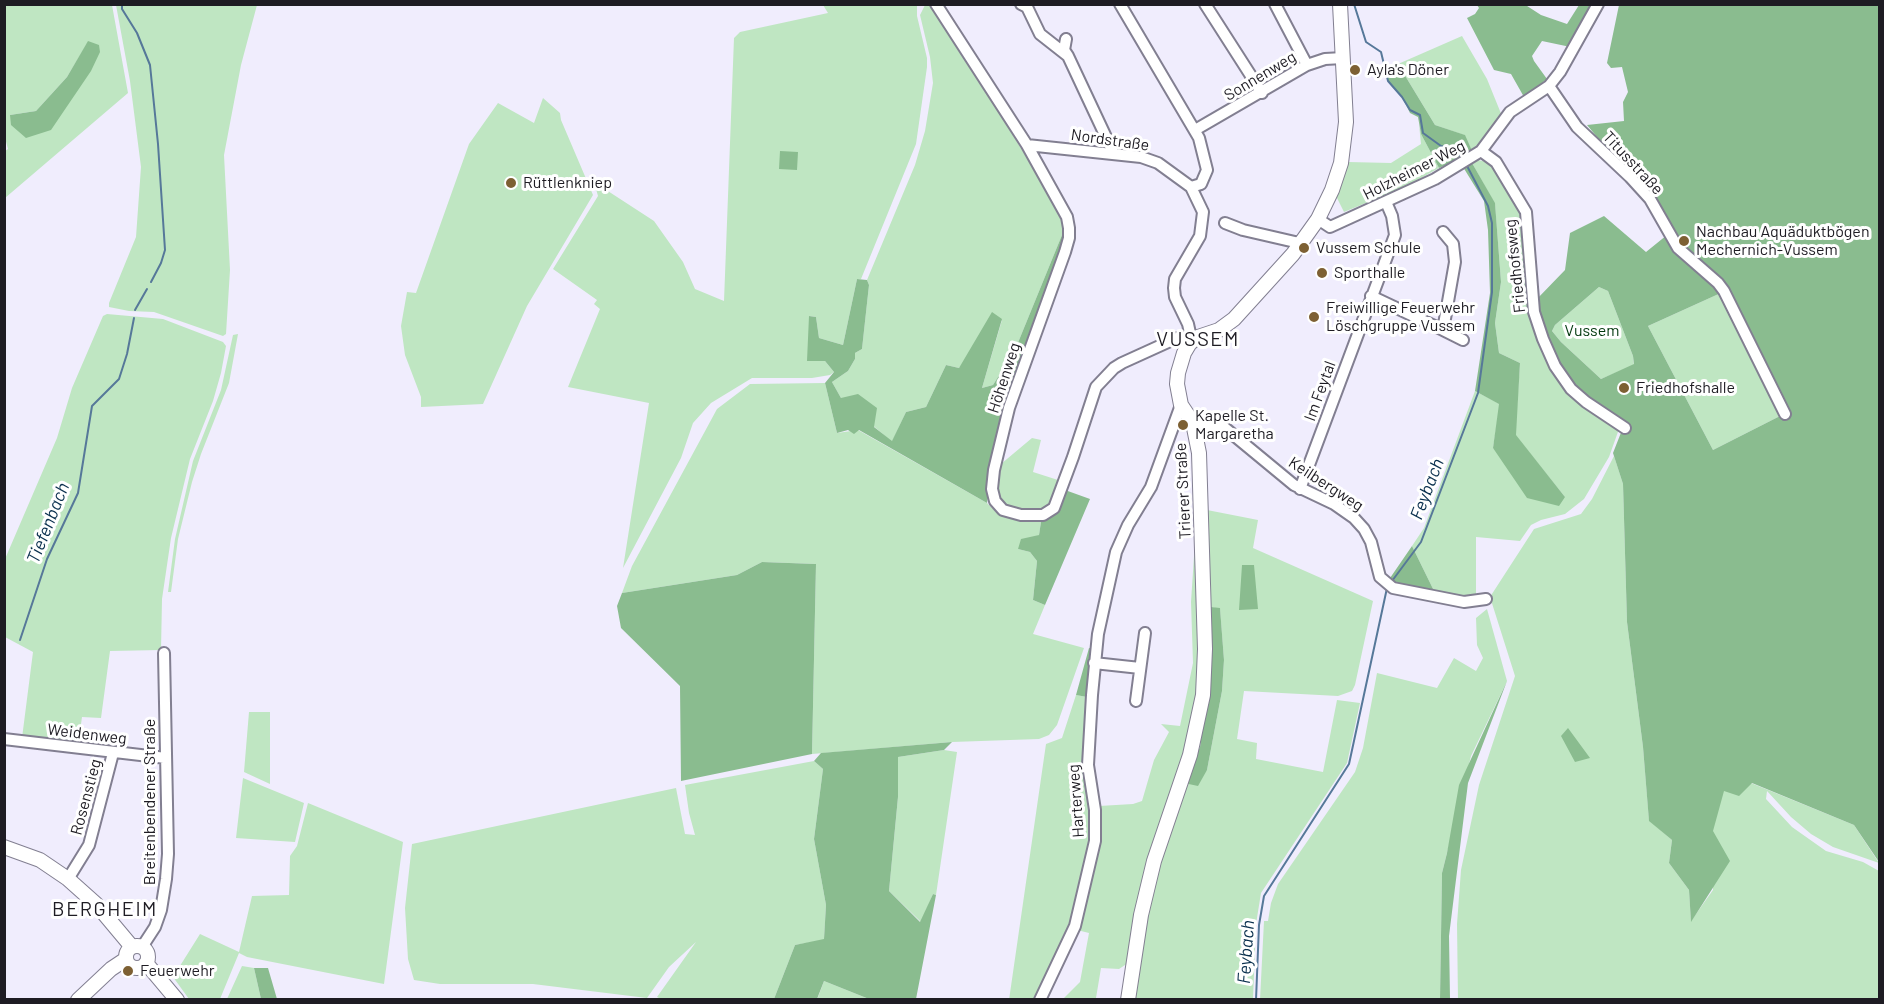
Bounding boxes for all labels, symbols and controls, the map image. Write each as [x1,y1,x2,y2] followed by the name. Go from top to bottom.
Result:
[1221,47,1299,105] street label: Sonnenweg
[1367,60,1449,80] place label: Ayla's Döner
[1348,63,1362,77] marker: Ayla's Döner
[1070,125,1150,155] street label: Nordstraße
[1599,127,1667,199] street label: Titusstraße
[1360,136,1468,204] street label: Holzheimer Weg
[523,173,612,193] place label: Rüttlenkniep
[504,176,518,190] marker: Rüttlenkniep
[1501,218,1529,314] street label: Friedhofsweg
[1696,222,1870,260] place label: Nachbau Aquäduktbögen Mechernich-Vussem
[1677,234,1691,248] marker: Nachbau Aquäduktbögen Mechernich-Vussem
[1316,238,1421,258] place label: Vussem Schule
[1297,241,1311,255] marker: Vussem Schule
[1334,263,1405,283] place label: Sporthalle
[1315,266,1329,280] marker: Sporthalle
[1326,298,1475,336] place label: Freiwillige Feuerwehr Löschgruppe Vussem
[1307,310,1321,324] marker: Freiwillige Feuerwehr Löschgruppe Vussem
[1565,321,1619,341] park label: Vussem
[1156,327,1240,351] district label: VUSSEM
[984,340,1024,416] street label: Höhenweg
[1300,358,1340,424] street label: Im Feytal
[1636,378,1735,398] place label: Friedhofshalle
[1617,381,1631,395] marker: Friedhofshalle
[1195,406,1274,444] place label: Kapelle St. Margaretha
[1176,418,1190,432] marker: Kapelle St. Margaretha
[1171,442,1195,540] street label: Trierer Straße
[1285,453,1367,515] street label: Keilbergweg
[1405,455,1449,523] water label: Feybach
[22,480,74,566] water label: Tiefenbach
[140,719,160,885] street label: Breitenbendener Straße
[46,720,128,748] street label: Weidenweg
[67,757,105,837] street label: Rosenstieg
[1064,764,1088,838] street label: Harterweg
[52,897,158,921] district label: BERGHEIM
[1233,919,1259,985] water label: Feybach
[140,961,215,981] place label: Feuerwehr
[121,964,135,978] marker: Feuerwehr

